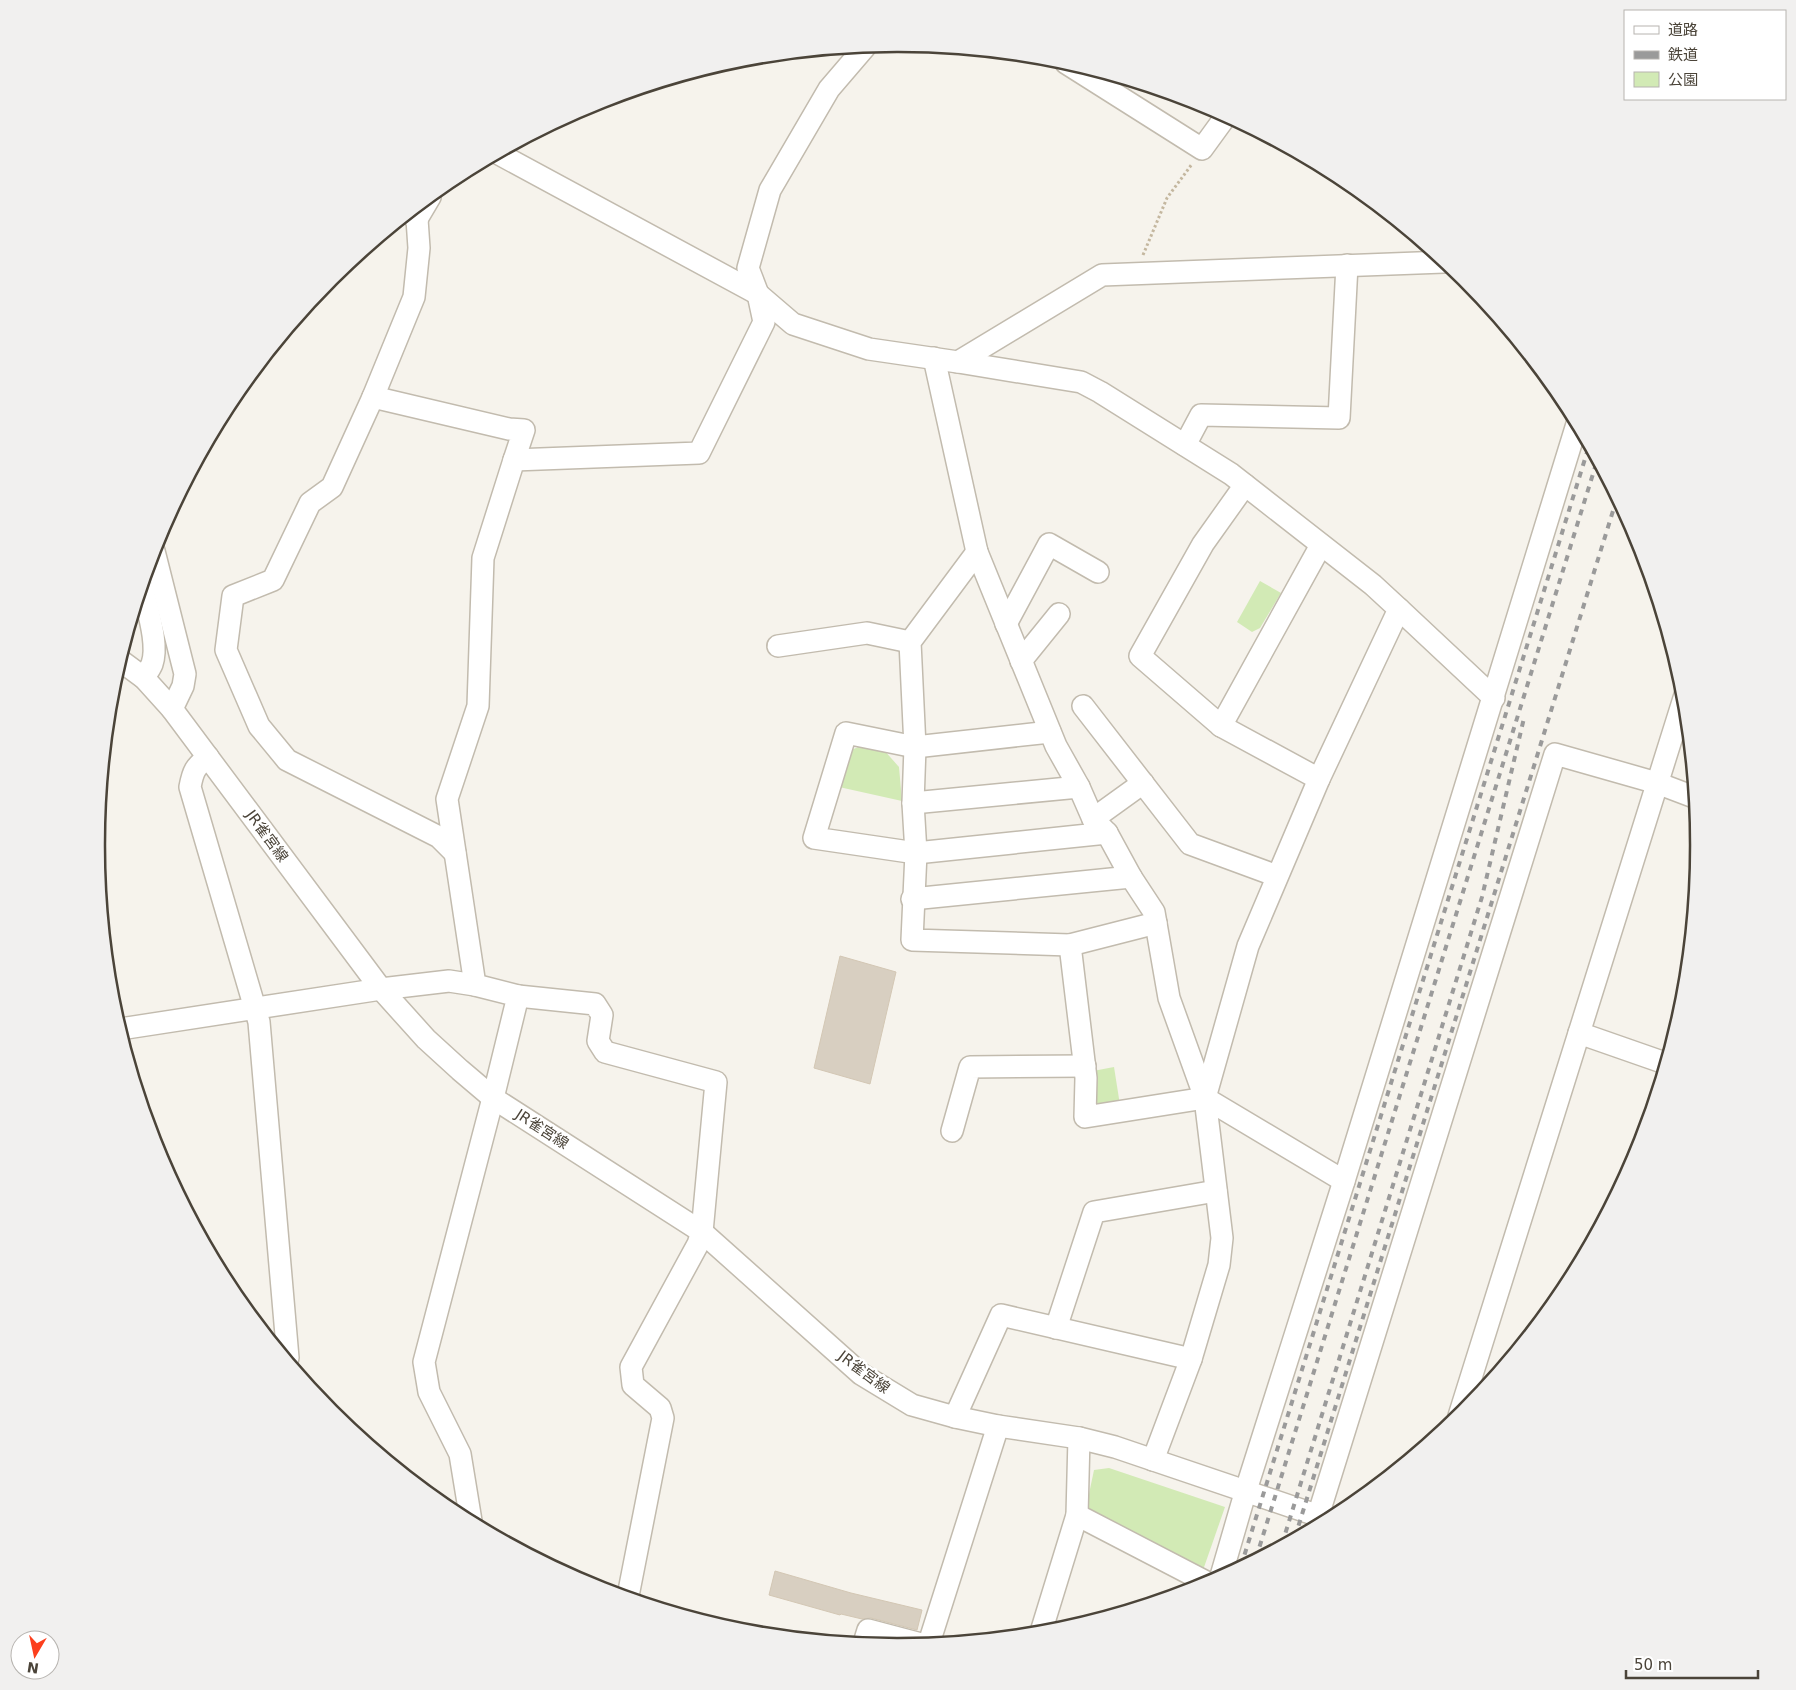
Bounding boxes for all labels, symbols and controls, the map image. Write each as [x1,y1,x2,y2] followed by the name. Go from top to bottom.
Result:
[1624,10,1786,100] legend
[1668,21,1698,39] text: 道路
[1668,46,1698,64] text: 鉄道
[1668,71,1698,89] text: 公園
[242,806,292,866] street label: JR雀宮線
[511,1105,572,1153] street label: JR雀宮線
[834,1346,893,1397] street label: JR雀宮線
[10,1630,60,1680] north arrow
[1626,1648,1758,1680] scale bar
[1634,1656,1672,1674] text: 50 m
[26,1659,40,1677] text: N

